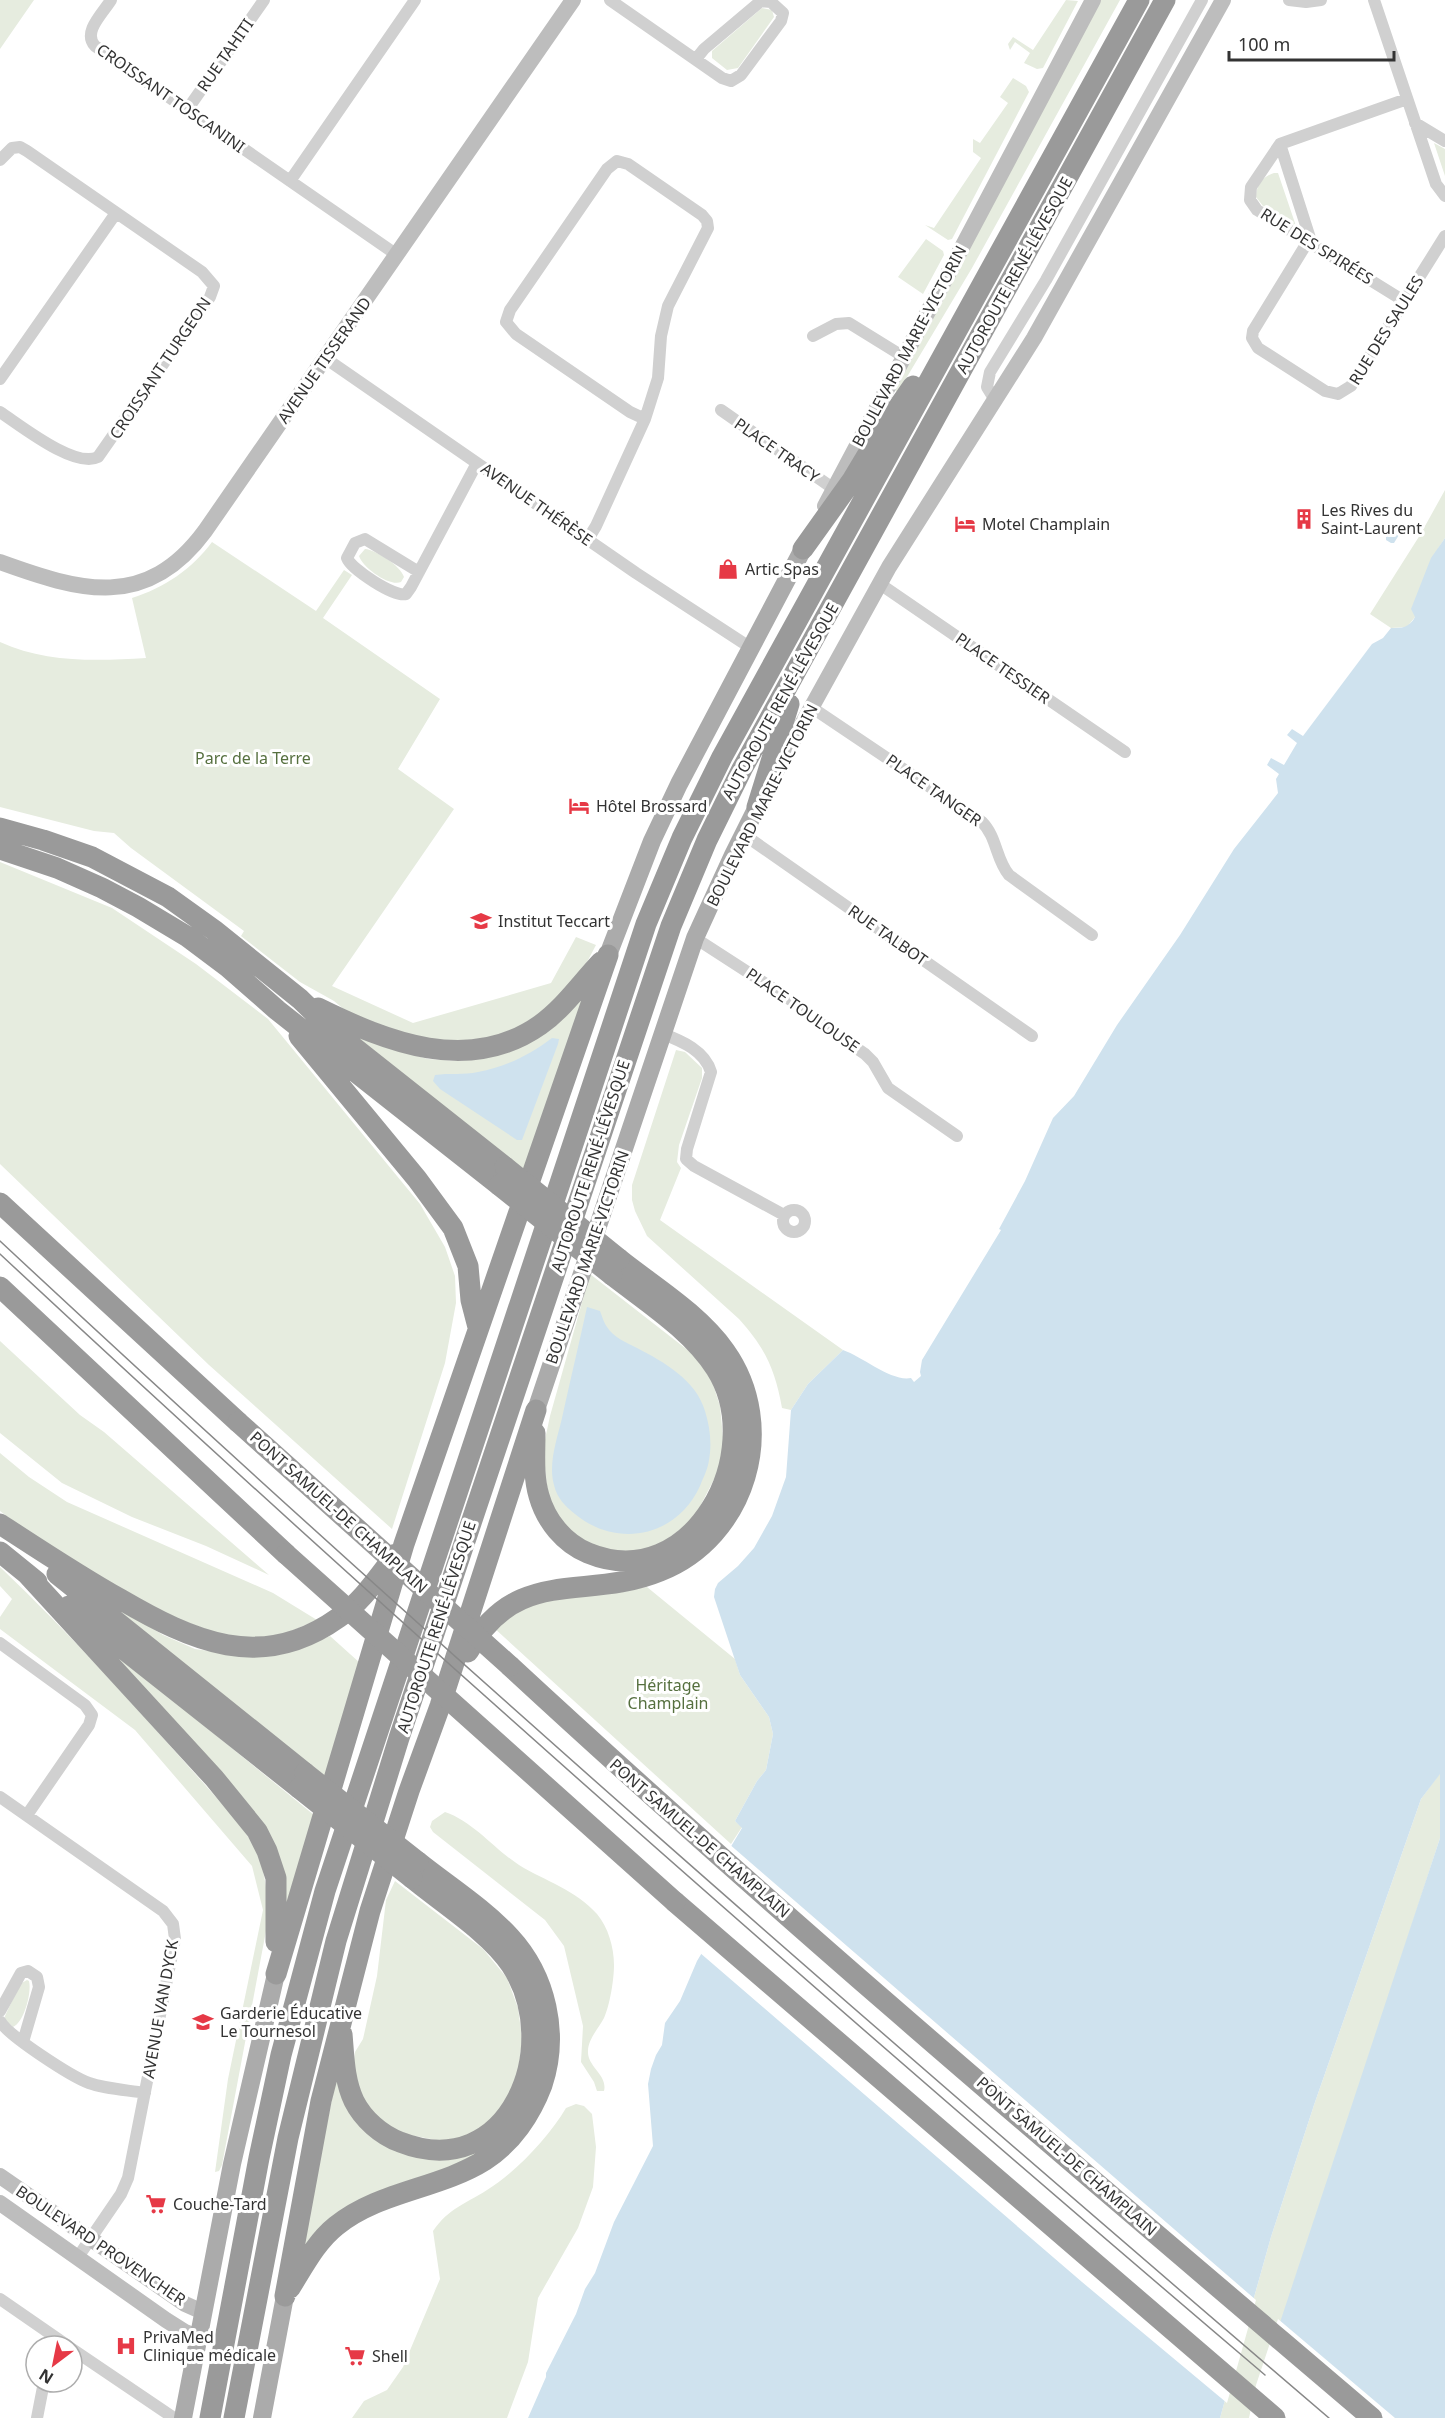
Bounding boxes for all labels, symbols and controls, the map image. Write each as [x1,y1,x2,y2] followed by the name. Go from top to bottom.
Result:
[192,14,258,96] street label: RUE TAHITI
[1229,24,1394,62] scale bar
[1238,32,1290,56] text: 100 m
[92,38,250,158] street label: CROISSANT TOSCANINI
[951,173,1077,377] street label: AUTOROUTE RENÉ-LÉVESQUE
[1257,203,1378,290] street label: RUE DES SPIRÉES
[847,242,971,450] street label: BOULEVARD MARIE-VICTORIN
[1344,271,1429,389] street label: RUE DES SAULES
[272,292,376,428] street label: AVENUE TISSERAND
[104,293,216,443] street label: CROISSANT TURGEON
[730,413,825,488] street label: PLACE TRACY
[477,457,597,551] street label: AVENUE THÉRÈSE
[1321,499,1422,539] place label: Les Rives du Saint-Laurent
[1292,507,1316,531] building icon: Les Rives du Saint-Laurent
[953,512,977,536] hotel icon: Motel Champlain
[982,513,1110,535] place label: Motel Champlain
[716,557,740,581] shop icon: Artic Spas
[745,558,819,580] place label: Artic Spas
[717,599,843,803] street label: AUTOROUTE RENÉ-LÉVESQUE
[951,627,1055,709] street label: PLACE TESSIER
[701,700,823,910] street label: BOULEVARD MARIE-VICTORIN
[195,747,311,769] park label: Parc de la Terre
[882,749,986,831] street label: PLACE TANGER
[567,794,591,818] hotel icon: Hôtel Brossard
[596,795,707,817] place label: Hôtel Brossard
[844,899,932,971] street label: RUE TALBOT
[469,909,493,933] school or university icon: Institut Teccart
[498,910,610,932] place label: Institut Teccart
[742,963,864,1057] street label: PLACE TOULOUSE
[545,1057,635,1275] street label: AUTOROUTE RENÉ-LÉVESQUE
[540,1147,634,1367] street label: BOULEVARD MARIE-VICTORIN
[245,1426,433,1598] street label: PONT SAMUEL-DE CHAMPLAIN
[391,1518,481,1736] street label: AUTOROUTE RENÉ-LÉVESQUE
[628,1674,708,1714] park label: Héritage Champlain
[605,1753,795,1923] street label: PONT SAMUEL-DE CHAMPLAIN
[137,1938,183,2080] street label: AVENUE VAN DYCK
[220,2002,362,2042] place label: Garderie Éducative Le Tournesol
[191,2010,215,2034] school or university icon: Garderie Éducative Le Tournesol
[972,2071,1162,2241] street label: PONT SAMUEL-DE CHAMPLAIN
[12,2180,190,2310] street label: BOULEVARD PROVENCHER
[144,2192,168,2216] supermarket icon: Couche-Tard
[173,2193,267,2215] place label: Couche-Tard
[143,2326,276,2366] place label: PrivaMed Clinique médicale
[24,2334,84,2394] north arrow
[114,2334,138,2358] hospital icon: PrivaMed Clinique médicale
[343,2344,367,2368] supermarket icon: Shell
[372,2345,408,2367] place label: Shell
[35,2364,57,2389] text: N

